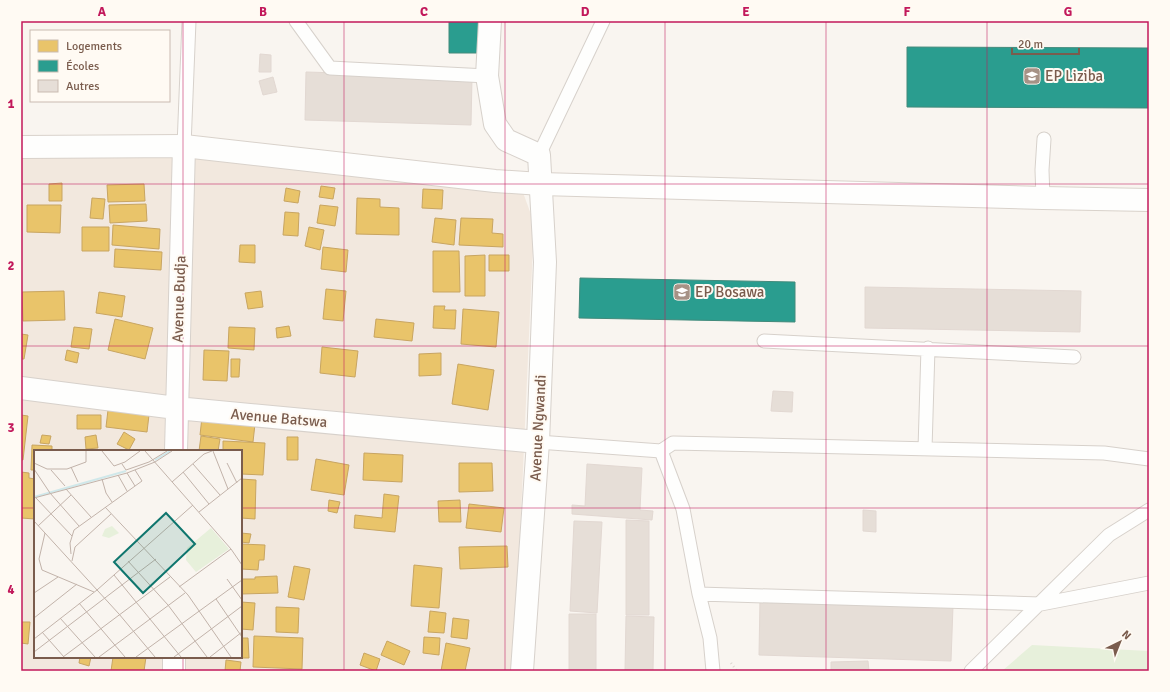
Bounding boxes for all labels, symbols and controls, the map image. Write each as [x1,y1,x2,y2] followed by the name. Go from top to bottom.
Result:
[98,4,107,20] text: A
[259,4,267,20] text: B
[420,4,428,20] text: C
[581,4,590,20] text: D
[742,4,750,20] text: E
[904,4,911,20] text: F
[1064,4,1072,20] text: G
[30,30,170,102] legend
[1012,30,1079,56] scale bar
[1018,37,1043,52] text: 20 m
[66,39,122,54] text: Logements
[66,59,99,74] text: Écoles
[1022,66,1042,86] school or university icon: EP Liziba
[1045,67,1103,85] place label: EP Liziba
[66,79,99,94] text: Autres
[7,96,15,112] text: 1
[168,255,190,343] street label: Avenue Budja
[7,258,15,274] text: 2
[672,282,692,302] school or university icon: EP Bosawa
[695,283,764,301] place label: EP Bosawa
[526,374,550,482] street label: Avenue Ngwandi
[230,405,328,431] street label: Avenue Batswa
[7,420,15,436] text: 3
[34,450,242,658] inset map
[7,582,15,598] text: 4
[1100,622,1140,662] north arrow
[1119,628,1134,642] text: N

